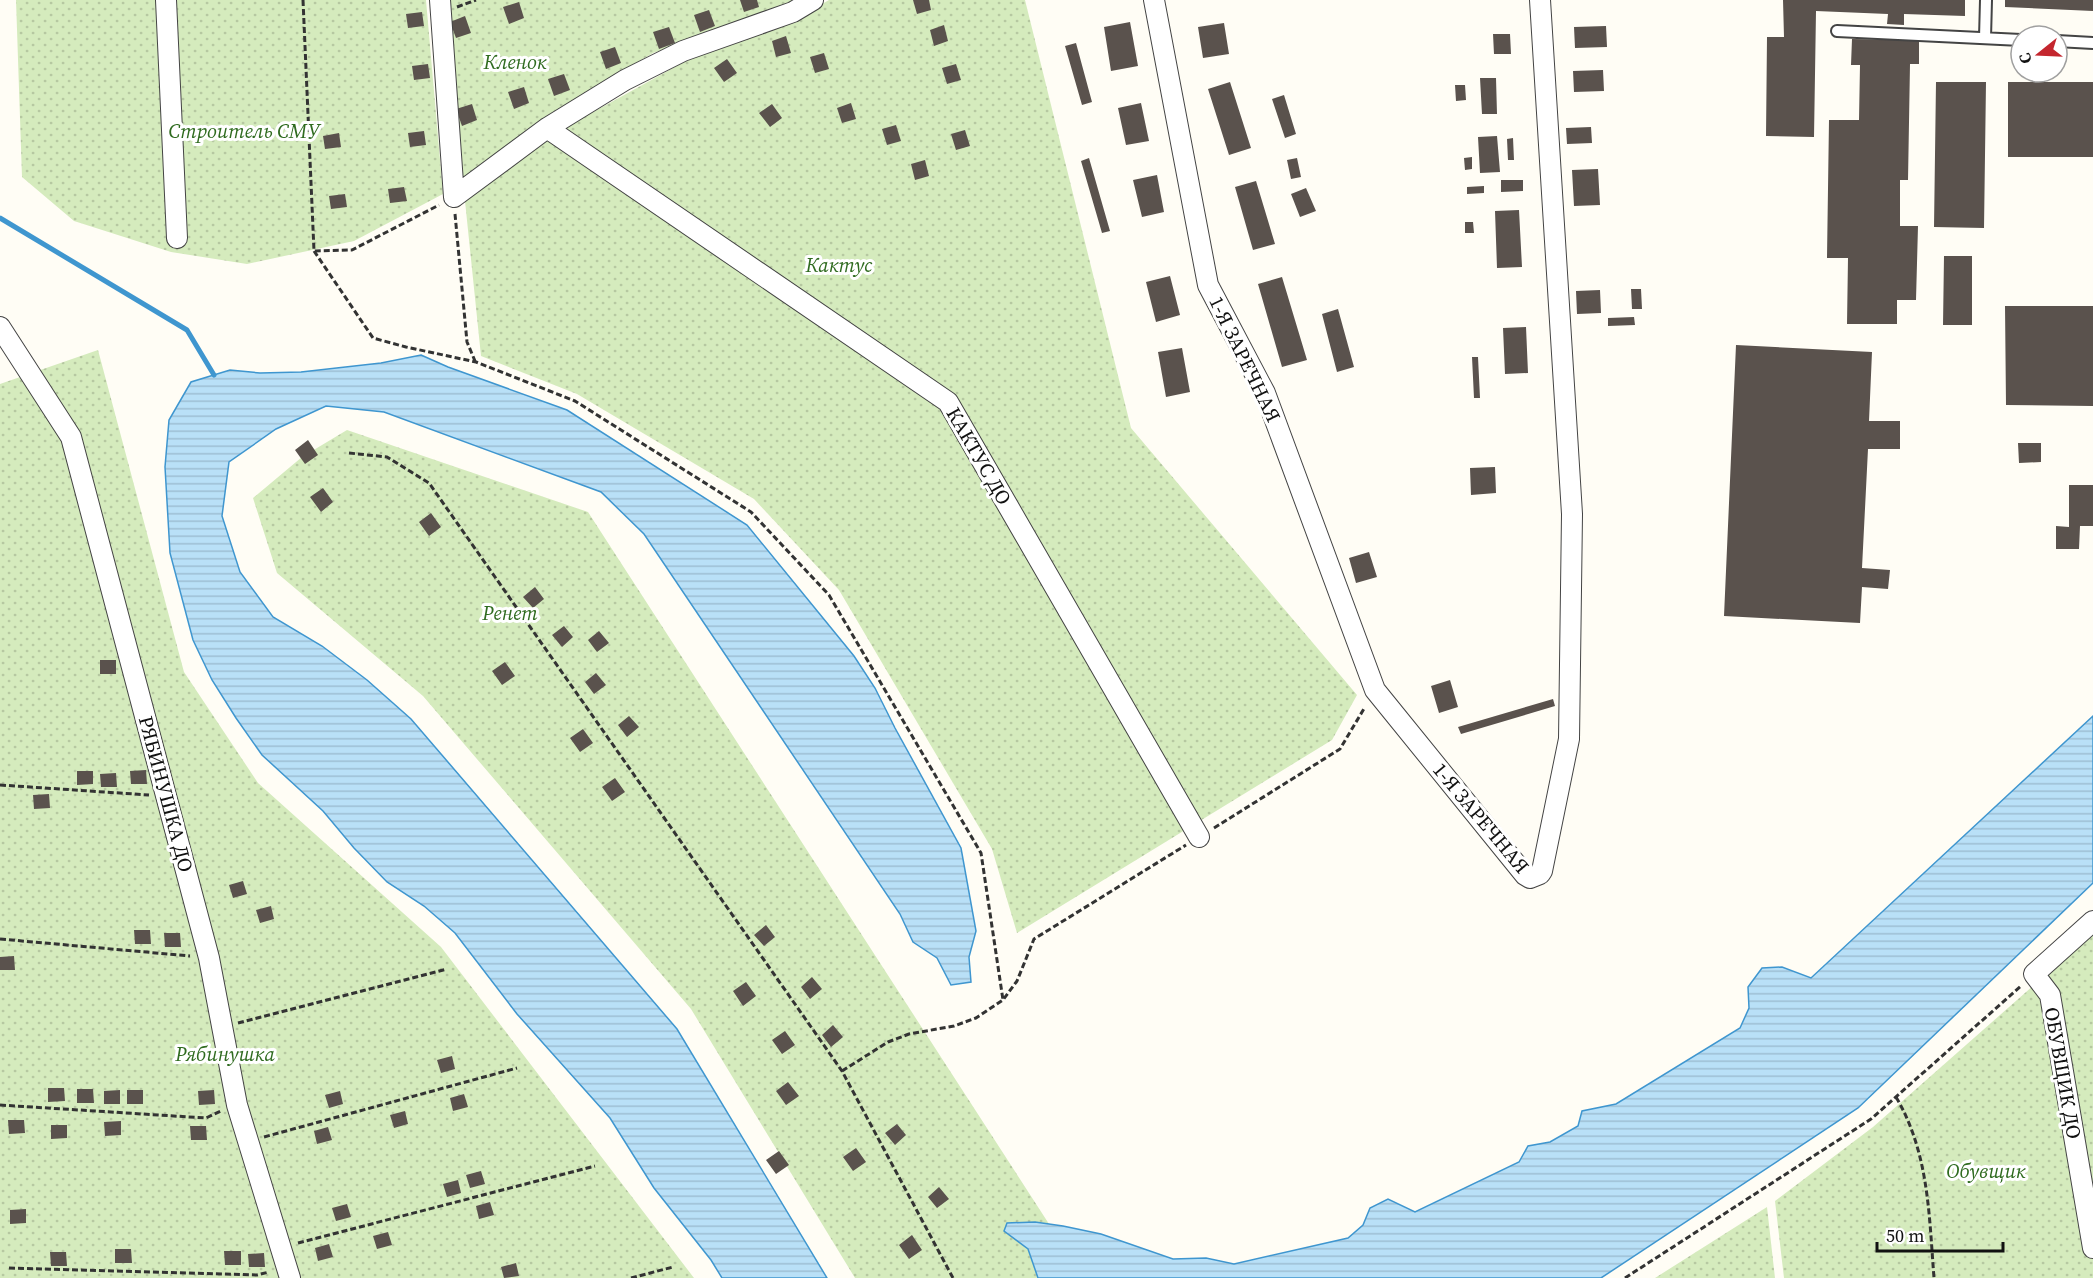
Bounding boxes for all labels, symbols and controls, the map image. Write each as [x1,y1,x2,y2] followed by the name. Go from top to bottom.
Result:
[2009,24,2069,84] north arrow
[482,48,547,76] park label: Кленок
[2013,50,2037,67] text: С
[168,117,322,145] park label: Строитель СМУ
[805,251,873,279] park label: Кактус
[1202,291,1288,427] street label: 1-Я ЗАРЕЧНАЯ
[940,402,1018,510] street label: КАКТУС ДО
[481,599,538,627] park label: Ренет
[132,713,200,875] street label: РЯБИНУШКА ДО
[1426,757,1536,880] street label: 1-Я ЗАРЕЧНАЯ
[2038,1005,2088,1141] street label: ОБУВЩИК ДО
[174,1040,275,1068] park label: Рябинушка
[1946,1157,2026,1185] park label: Обувщик
[1877,1215,2003,1253] scale bar
[1886,1223,1924,1248] text: 50 m

